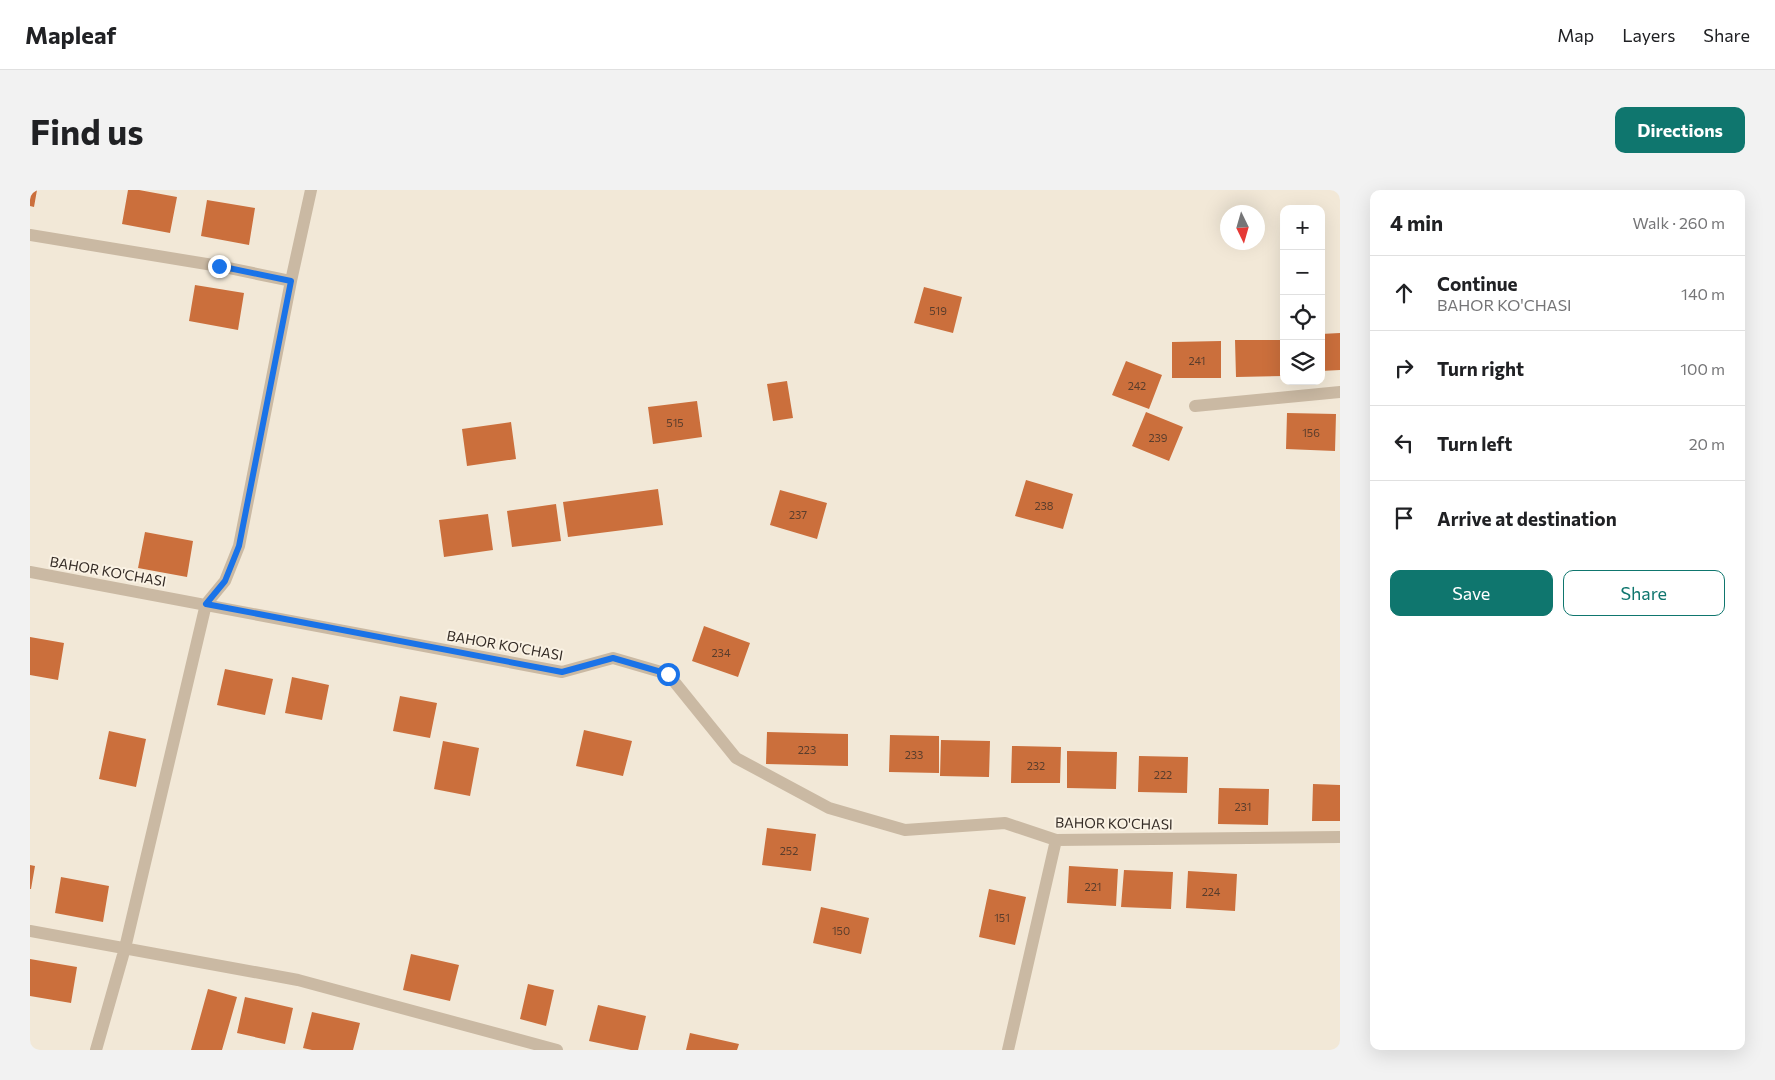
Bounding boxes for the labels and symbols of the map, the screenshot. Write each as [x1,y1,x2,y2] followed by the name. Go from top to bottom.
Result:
[1220,205,1265,250] north arrow
[208,255,231,278] route end
[929,304,947,317] house number: 519
[1189,354,1205,367] house number: 241
[1128,379,1146,392] house number: 242
[666,416,684,429] house number: 515
[1302,426,1320,439] house number: 156
[1148,431,1168,444] house number: 239
[1034,499,1054,512] house number: 238
[789,508,807,521] house number: 237
[49,552,167,590] street label: BAHOR KO'CHASI
[446,626,564,664] street label: BAHOR KO'CHASI
[712,646,731,659] house number: 234
[657,663,680,686] route start
[798,743,816,756] house number: 223
[905,748,923,761] house number: 233
[1027,759,1045,772] house number: 232
[1154,768,1172,781] house number: 222
[1234,800,1252,813] house number: 231
[1055,813,1173,833] street label: BAHOR KO'CHASI
[780,844,798,857] house number: 252
[1085,880,1101,893] house number: 221
[1202,885,1221,898] house number: 224
[994,911,1010,924] house number: 151
[832,924,850,937] house number: 150

